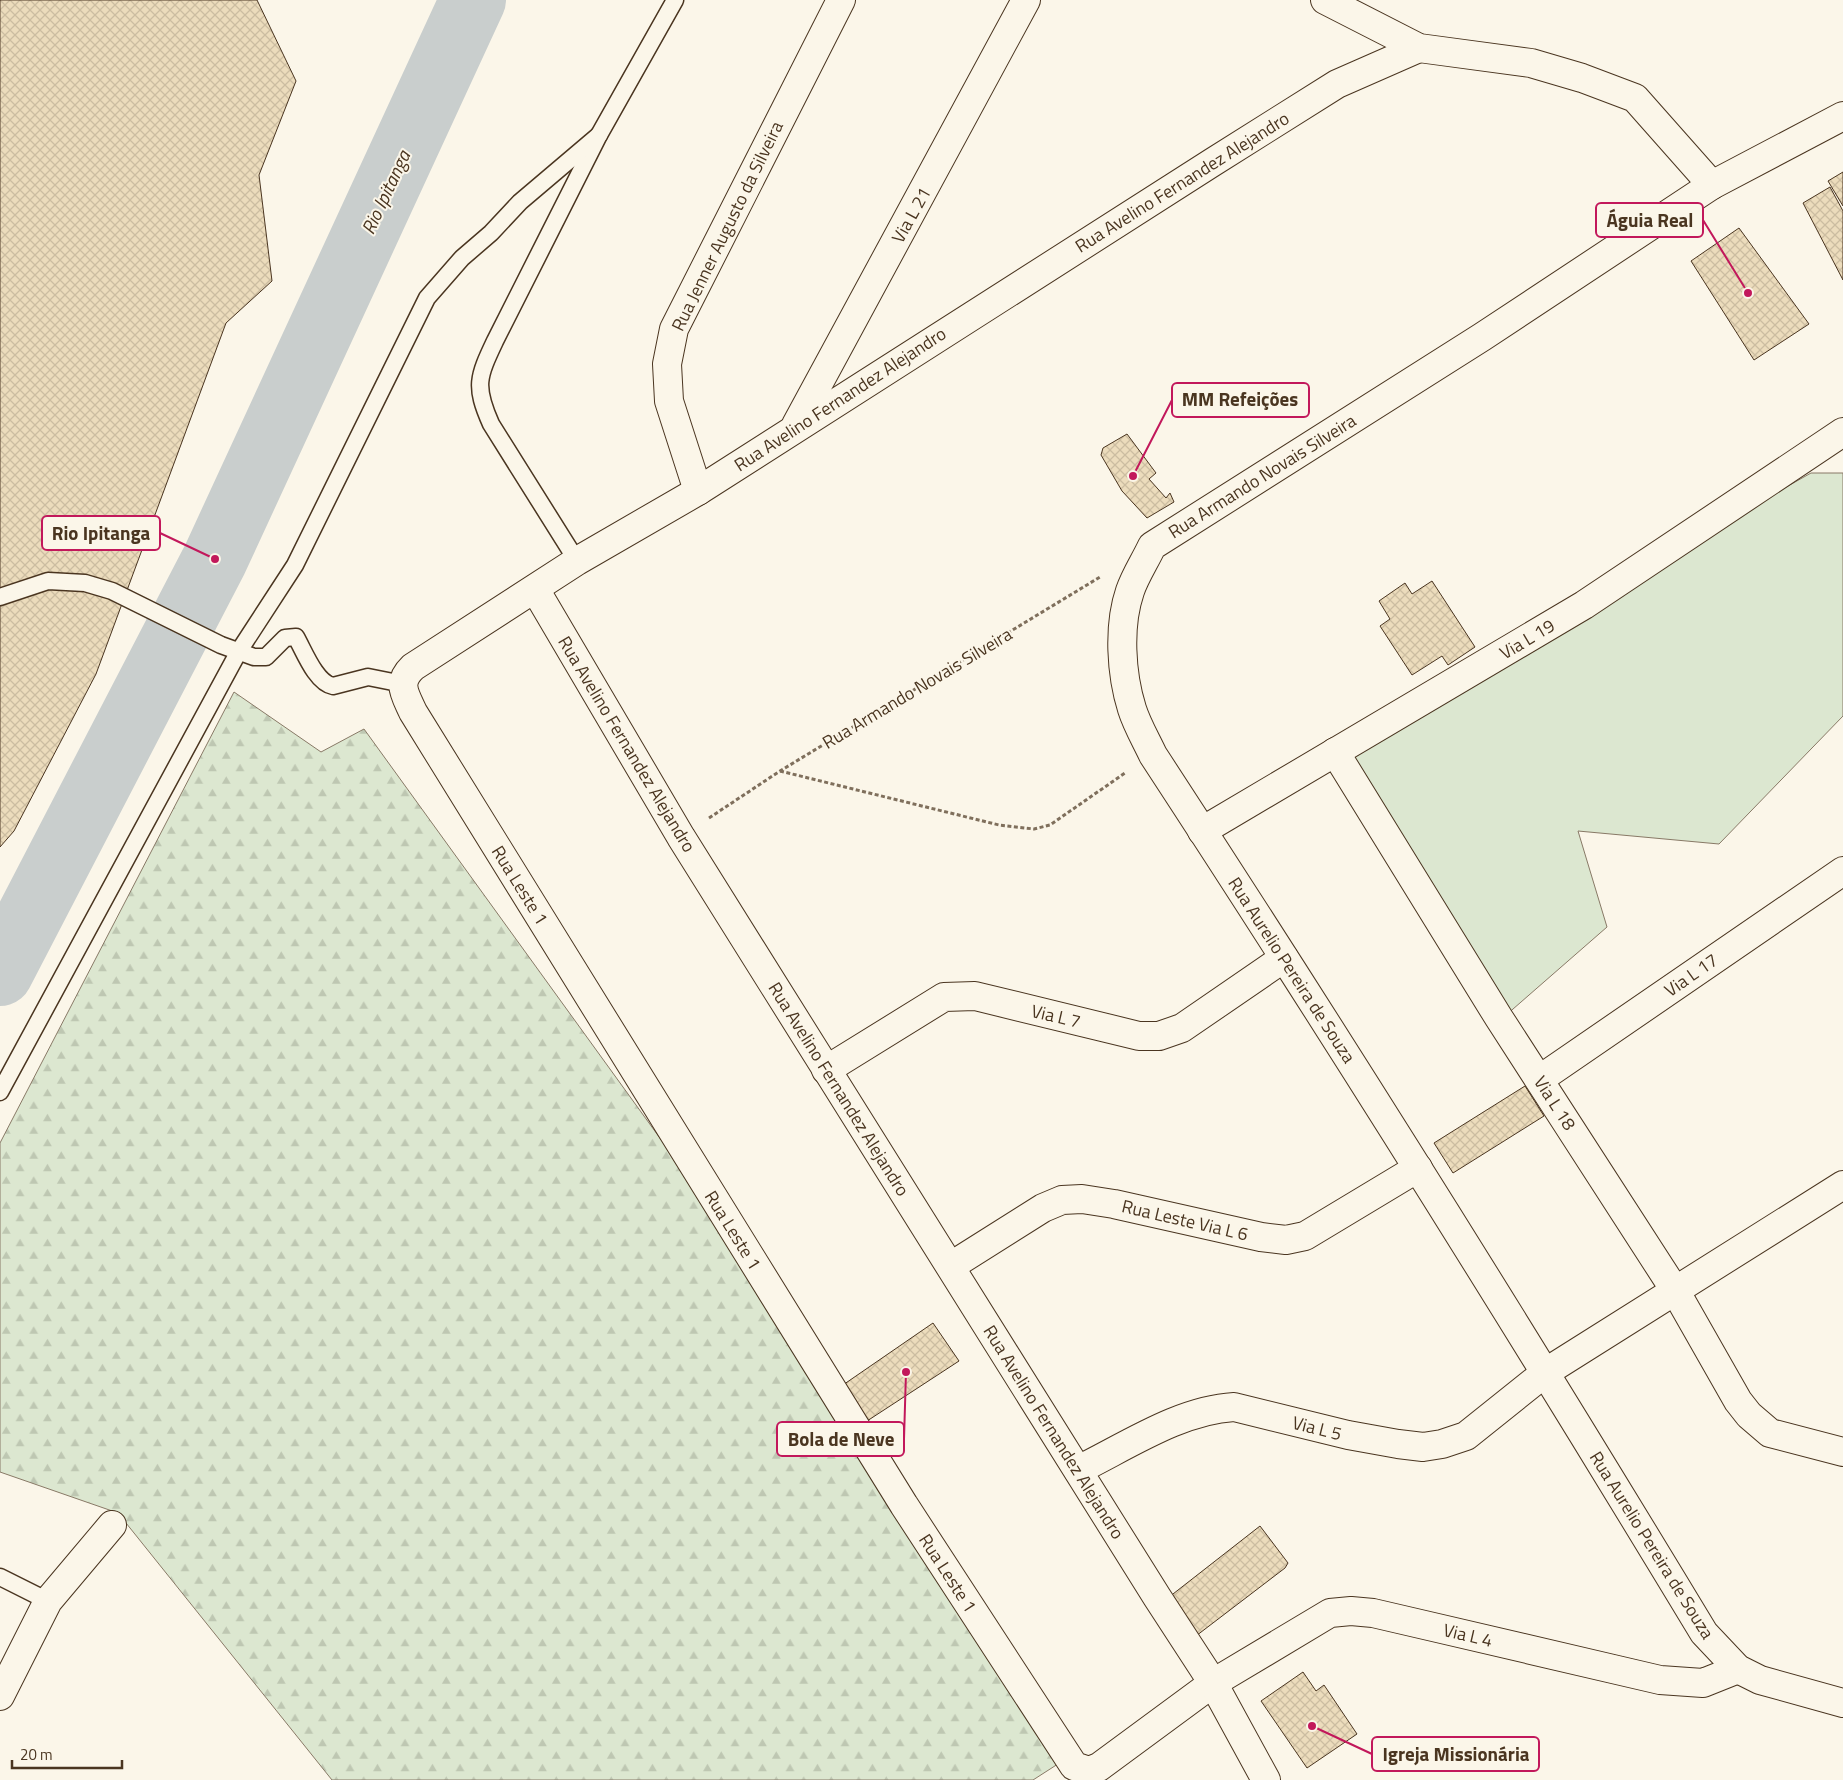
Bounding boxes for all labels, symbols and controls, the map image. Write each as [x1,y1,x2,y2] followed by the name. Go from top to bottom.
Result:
[1070,105,1294,259] street label: Rua Avelino Fernandez Alejandro
[664,116,790,336] street label: Rua Jenner Augusto da Silveira
[353,144,418,239] water label: Rio Ipitanga
[885,182,937,248] street label: Via L 21
[1596,203,1703,237] callout: Águia Real
[1607,205,1693,234] text: Águia Real
[729,320,951,478] street label: Rua Avelino Fernandez Alejandro
[1172,383,1309,417] callout: MM Refeições
[1182,384,1298,413] text: MM Refeições
[1163,407,1361,545] street label: Rua Armando Novais Silveira
[42,516,160,550] callout: Rio Ipitanga
[52,518,151,547] text: Rio Ipitanga
[1494,612,1560,666] street label: Via L 19
[817,621,1017,755] street label: Rua Armando Novais Silveira
[552,631,702,857] street label: Rua Avelino Fernandez Alejandro
[485,840,555,930] street label: Rua Leste 1
[1222,872,1362,1068] street label: Rua Aurelio Pereira de Souza
[1659,947,1723,1003] street label: Via L 17
[762,977,916,1201] street label: Rua Avelino Fernandez Alejandro
[1029,997,1083,1035] street label: Via L 7
[1527,1070,1583,1136] street label: Via L 18
[698,1185,768,1275] street label: Rua Leste 1
[1119,1192,1251,1248] street label: Rua Leste Via L 6
[977,1320,1131,1544] street label: Rua Avelino Fernandez Alejandro
[1289,1409,1345,1447] street label: Via L 5
[777,1422,904,1456] callout: Bola de Neve
[788,1424,895,1453] text: Bola de Neve
[1583,1446,1721,1644] street label: Rua Aurelio Pereira de Souza
[912,1528,984,1618] street label: Rua Leste 1
[1441,1616,1495,1654] street label: Via L 4
[1372,1737,1539,1771] callout: Igreja Missionária
[12,1738,122,1770] scale bar
[1382,1739,1530,1768] text: Igreja Missionária
[20,1743,53,1766] text: 20 m

